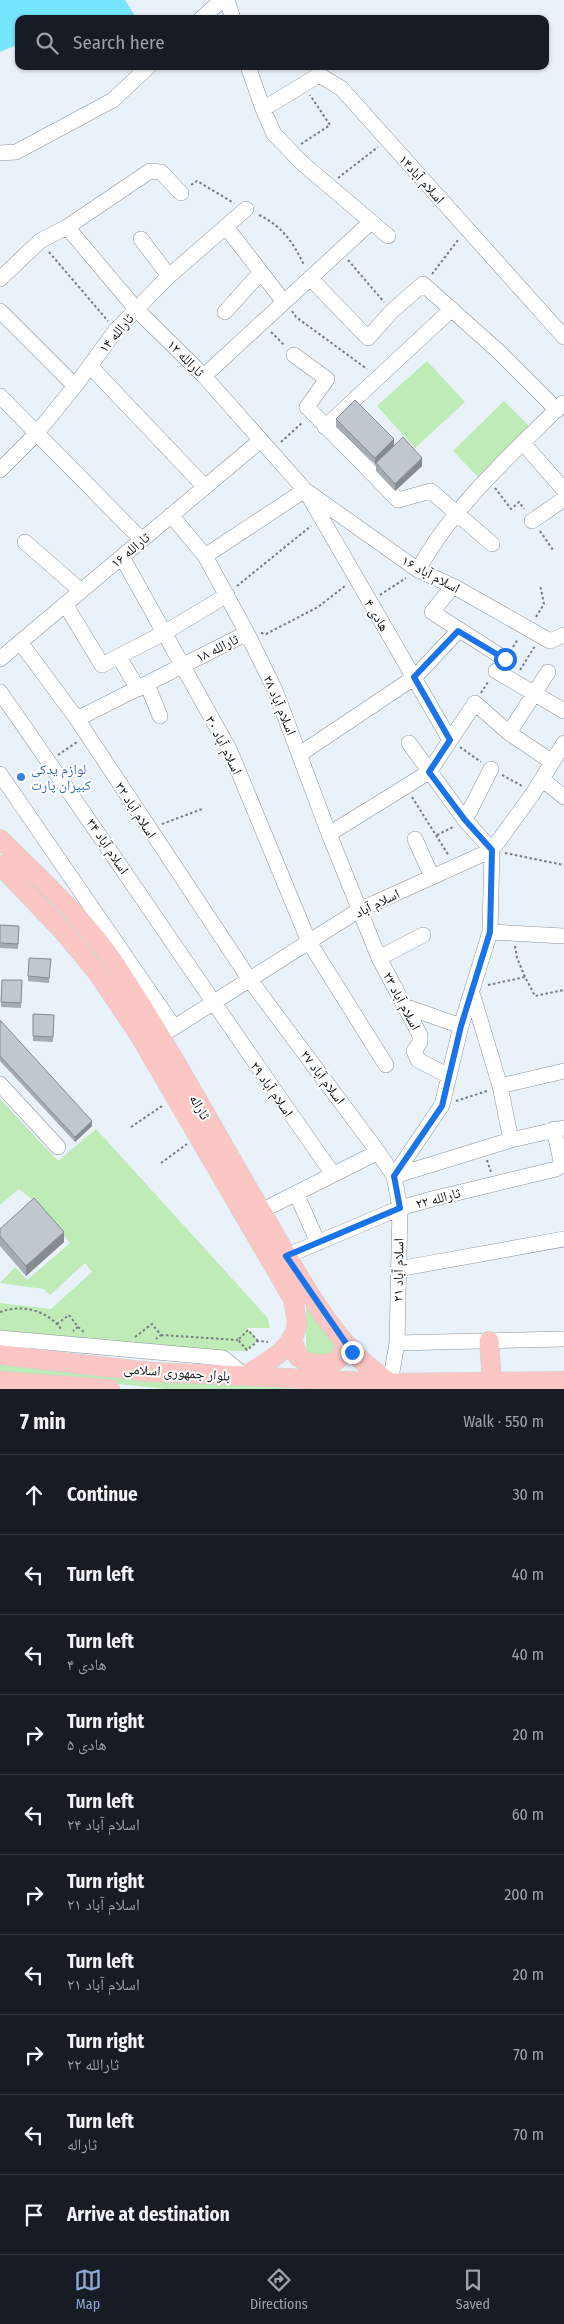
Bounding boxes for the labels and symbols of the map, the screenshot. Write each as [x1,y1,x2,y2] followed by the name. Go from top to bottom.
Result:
[394,151,448,208] street label: اسلام آباد۱۴
[95,310,138,356] street label: ثارالله ۱۴
[163,336,208,381] street label: ثارالله ۱۲
[107,529,153,572] street label: ثارالله ۱۶
[398,552,463,598] street label: اسلام آباد ۱۶
[360,596,393,635] street label: هادی ۴
[193,630,242,666] street label: ثارالله ۱۸
[494,648,517,671] route start
[258,673,300,738] street label: اسلام آباد ۲۸
[201,713,246,778] street label: اسلام آباد ۳۰
[31,761,91,794] place label: لوازم یدکی کبیران پارت
[15,771,27,783] marker: لوازم یدکی کبیران پارت
[110,779,160,842] street label: اسلام آباد ۳۲
[82,815,132,878] street label: اسلام آباد ۳۴
[352,885,403,922] street label: اسلام آباد
[378,969,424,1034] street label: اسلام آباد ۲۳
[296,1047,349,1108] street label: اسلام آباد ۲۷
[246,1058,297,1121] street label: اسلام آباد ۲۹
[186,1092,214,1123] street label: ثاراله
[414,1184,463,1213] street label: ثارالله ۲۲
[389,1238,409,1302] street label: اسلام آباد ۲۱
[341,1341,364,1364] route end
[123,1360,231,1385] street label: بلوار جمهوری اسلامی

